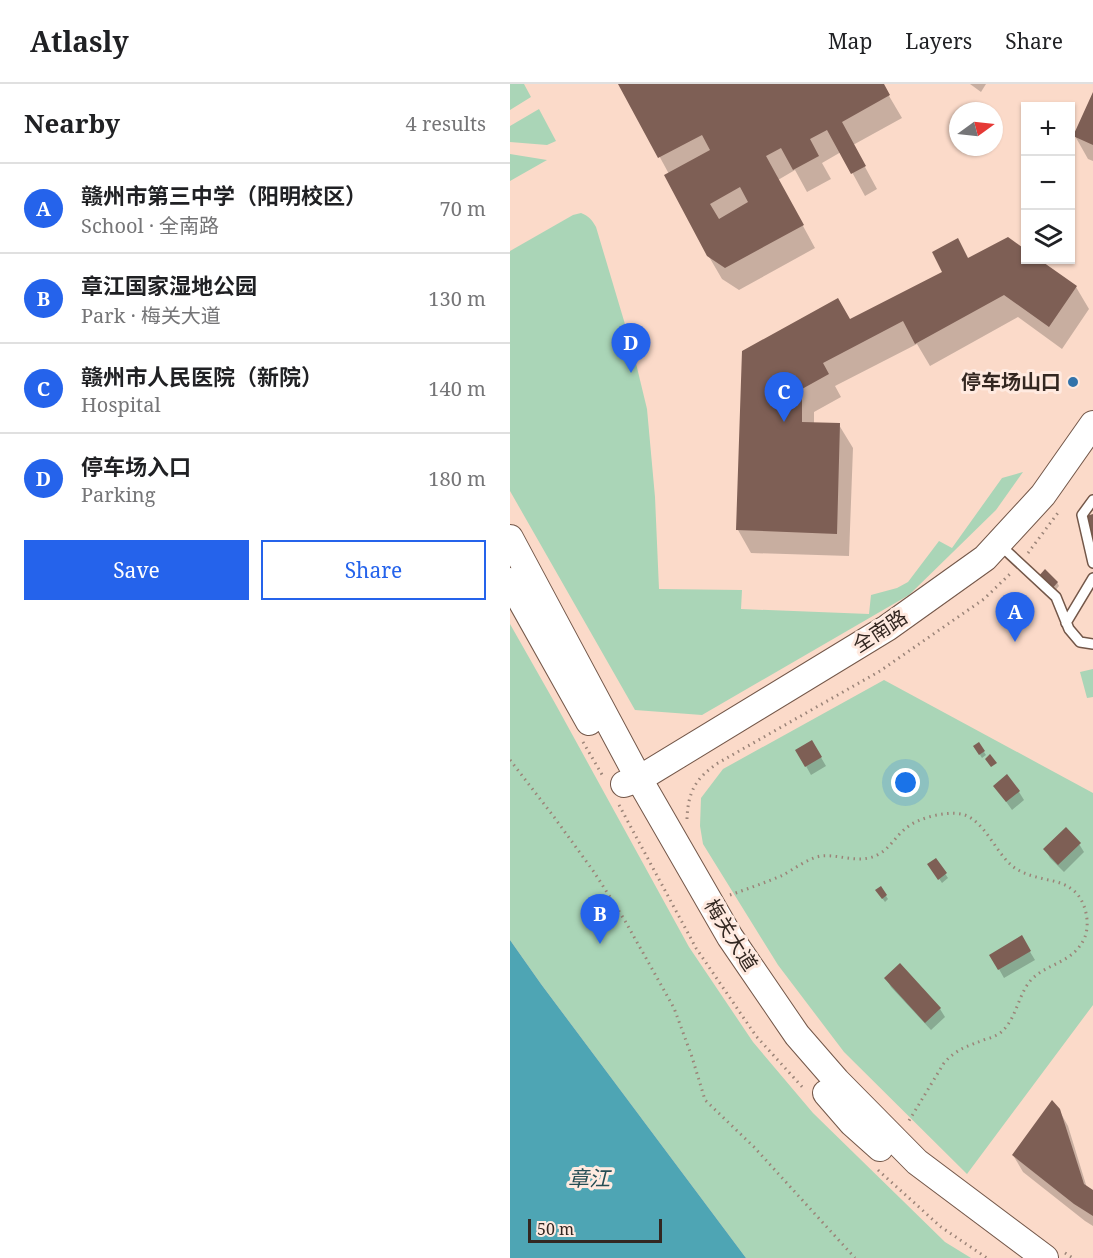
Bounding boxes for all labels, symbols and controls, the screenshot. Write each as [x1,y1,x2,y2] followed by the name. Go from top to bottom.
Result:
[30,22,129,60] text: Atlasly
[828,27,872,55] text: Map
[905,27,972,55] text: Layers
[1005,27,1063,55] text: Share
[949,102,1003,156] north arrow
[1021,102,1075,264] map controls
[1021,102,1075,156] button: +
[24,105,120,141] text: Nearby
[406,110,486,137] text: 4 results
[1021,156,1075,210] button: −
[81,180,367,210] text: 赣州市第三中学（阳明校区）
[36,195,51,222] text: A
[440,195,486,222] text: 70 m
[1021,210,1075,264] button: layers
[81,212,219,239] text: School · 全南路
[81,270,257,300] text: 章江国家湿地公园
[37,285,50,312] text: B
[428,285,486,312] text: 130 m
[81,302,221,329] text: Park · 梅关大道
[612,324,650,373] pin: D
[81,361,323,391] text: 赣州市人民医院（新院）
[961,368,1061,395] place label: 停车场山口
[764,372,804,422] pin: C
[37,375,50,402] text: C
[428,375,486,402] text: 140 m
[1066,375,1080,389] marker: 停车场山口
[81,391,161,418] text: Hospital
[81,451,191,481] text: 停车场入口
[36,465,51,492] text: D
[428,465,486,492] text: 180 m
[81,481,156,508] text: Parking
[24,540,249,600] button: Save
[261,540,486,600] button: Share
[996,592,1034,642] pin: A
[847,603,912,658] street label: 全南路
[891,768,920,797] your location
[580,894,620,944] pin: B
[699,894,764,976] street label: 梅关大道
[568,1164,612,1192] water label: 章江
[528,1216,662,1244] scale bar
[537,1218,574,1240] text: 50 m

